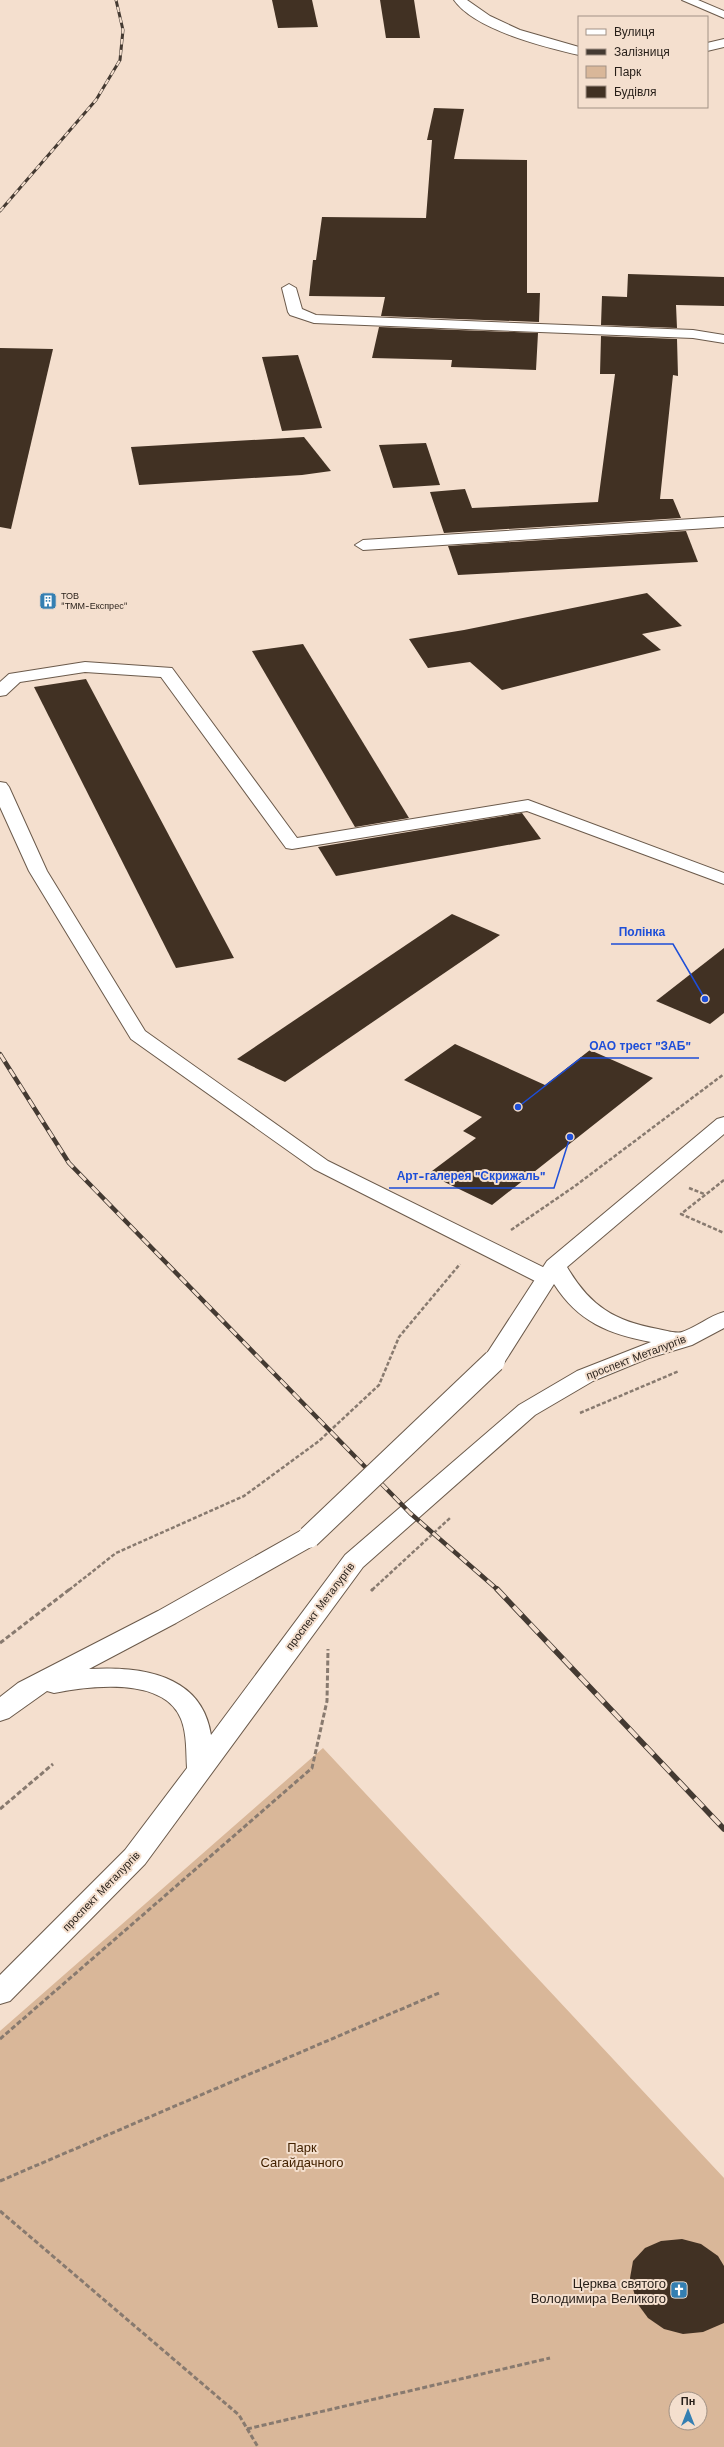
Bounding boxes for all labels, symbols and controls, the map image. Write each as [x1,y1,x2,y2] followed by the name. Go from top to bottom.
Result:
[578,16,708,108] legend
[614,25,655,39] text: Вулиця
[614,45,670,59] text: Залізниця
[614,65,642,79] text: Парк
[614,85,656,99] text: Будівля
[38,591,58,611] building icon: ТОВ "ТММ-Експрес"
[61,591,128,611] place label: ТОВ "ТММ-Експрес"
[611,920,673,944] callout: Полінка
[619,925,666,939] text: Полінка
[581,1034,699,1058] callout: ОАО трест "ЗАБ"
[589,1039,691,1053] text: ОАО трест "ЗАБ"
[389,1164,554,1188] callout: Арт-галерея "Скрижаль"
[397,1169,545,1183] text: Арт-галерея "Скрижаль"
[584,1332,688,1382] street label: проспект Металургів
[283,1560,358,1652] street label: проспект Металургів
[60,1849,143,1934] street label: проспект Металургів
[260,2140,344,2170] park label: Парк Сагайдачного
[531,2276,666,2306] place label: Церква святого Володимира Великого
[669,2280,689,2300] church icon: Церква святого Володимира Великого
[668,2391,708,2431] north arrow
[681,2395,695,2408] text: Пн

